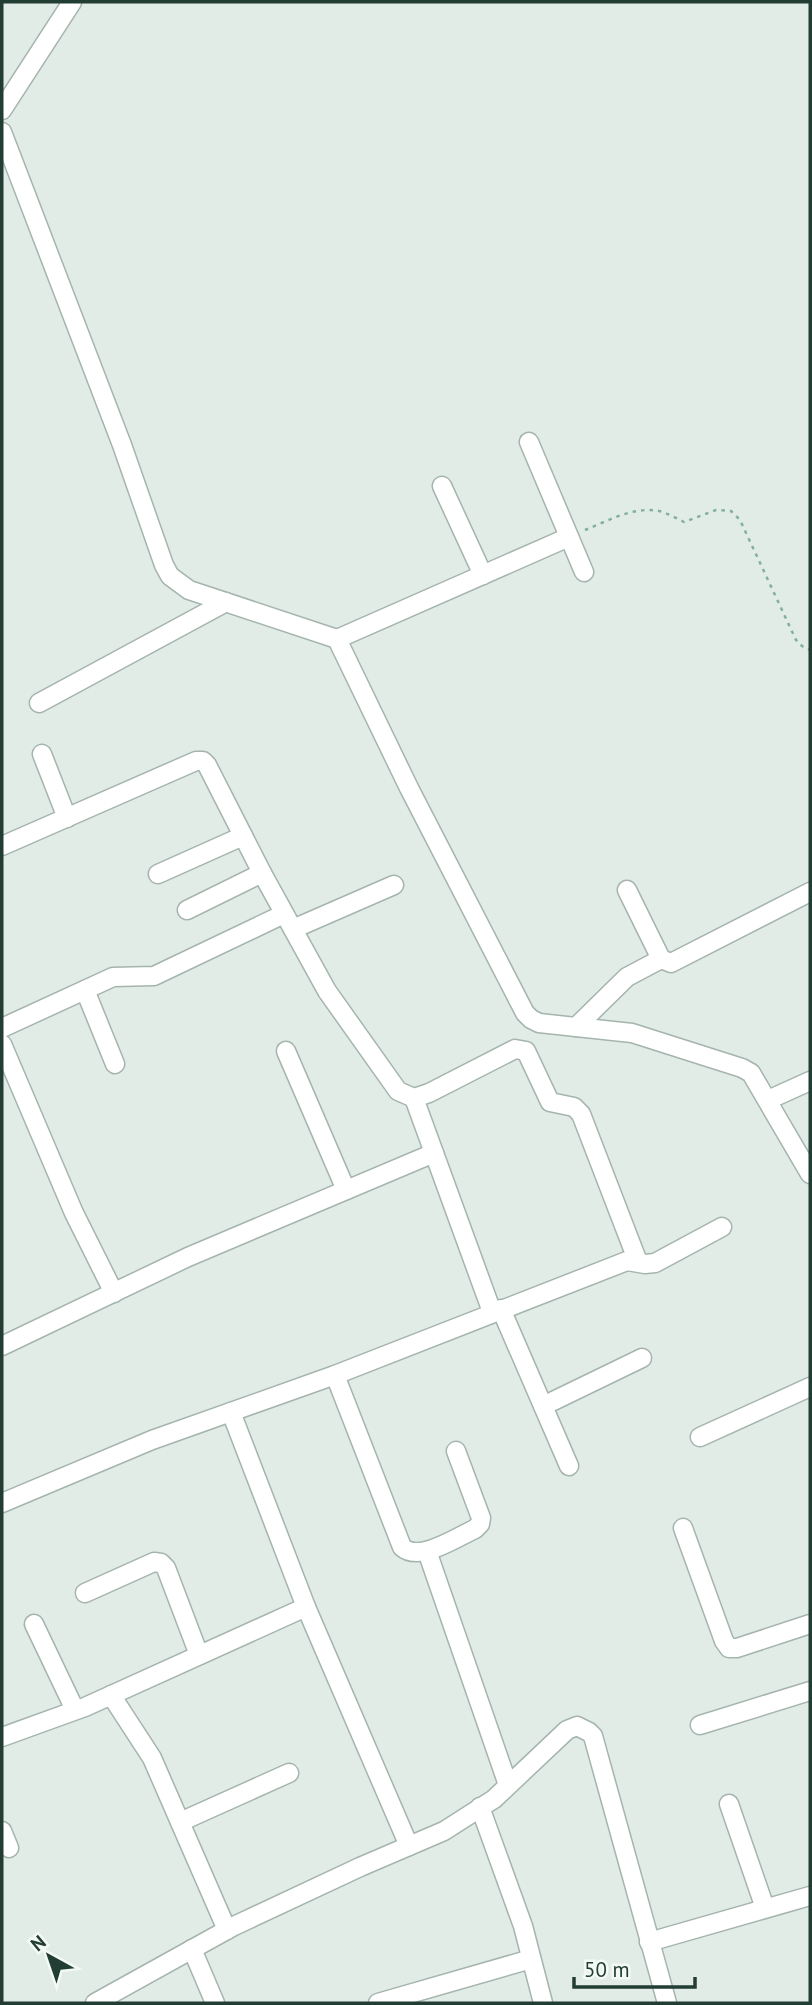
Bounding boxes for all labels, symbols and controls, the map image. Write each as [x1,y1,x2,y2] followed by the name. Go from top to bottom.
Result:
[14,1921,84,1991] north arrow
[26,1930,51,1956] text: N
[574,1946,695,1990] scale bar
[584,1956,630,1983] text: 50 m

